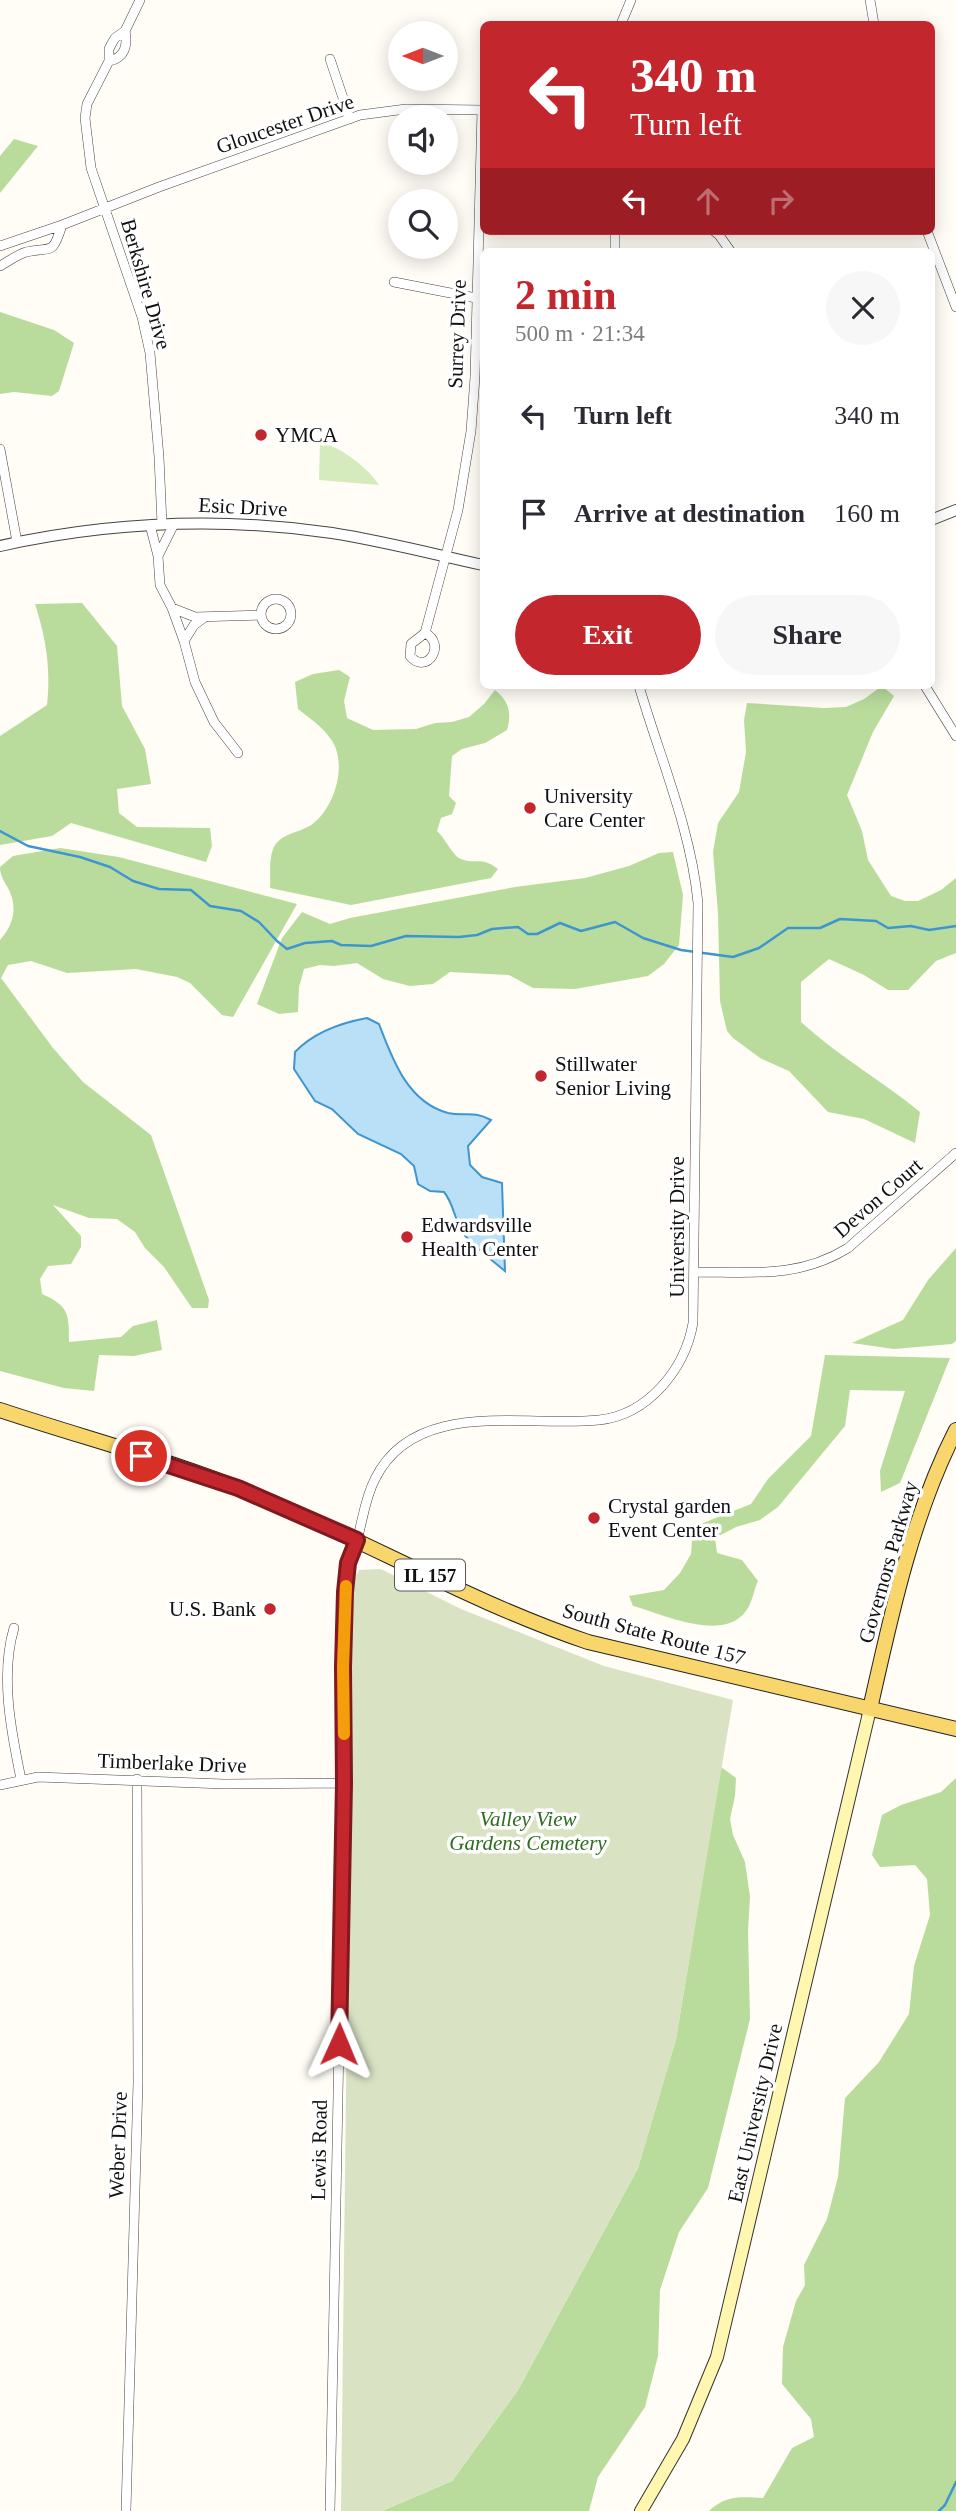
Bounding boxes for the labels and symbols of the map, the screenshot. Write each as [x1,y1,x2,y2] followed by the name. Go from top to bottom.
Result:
[388,21,458,91] north arrow
[213,89,357,159] street label: Gloucester Drive
[116,216,176,352] street label: Berkshire Drive
[443,279,471,389] street label: Surrey Drive
[275,423,339,447] place label: YMCA
[253,427,269,443] marker: YMCA
[198,493,288,521] street label: Esic Drive
[544,784,645,832] place label: University Care Center
[522,800,538,816] marker: University Care Center
[555,1052,672,1100] place label: Stillwater Senior Living
[533,1068,549,1084] marker: Stillwater Senior Living
[829,1153,927,1243] street label: Devon Court
[665,1156,689,1298] street label: University Drive
[421,1213,538,1261] place label: Edwardsville Health Center
[399,1229,415,1245] marker: Edwardsville Health Center
[111,1426,171,1486] pin
[853,1478,923,1646] street label: Governors Parkway
[608,1494,732,1542] place label: Crystal garden Event Center
[586,1510,602,1526] marker: Crystal garden Event Center
[395,1560,465,1590] road number: IL 157
[169,1597,256,1621] place label: U.S. Bank
[560,1598,748,1670] street label: South State Route 157
[262,1601,278,1617] marker: U.S. Bank
[97,1748,247,1778] street label: Timberlake Drive
[449,1807,607,1855] park label: Valley View Gardens Cemetery
[302,2007,376,2081] position arrow
[723,2021,787,2205] street label: East University Drive
[104,2091,132,2199] street label: Weber Drive
[306,2099,332,2201] street label: Lewis Road

